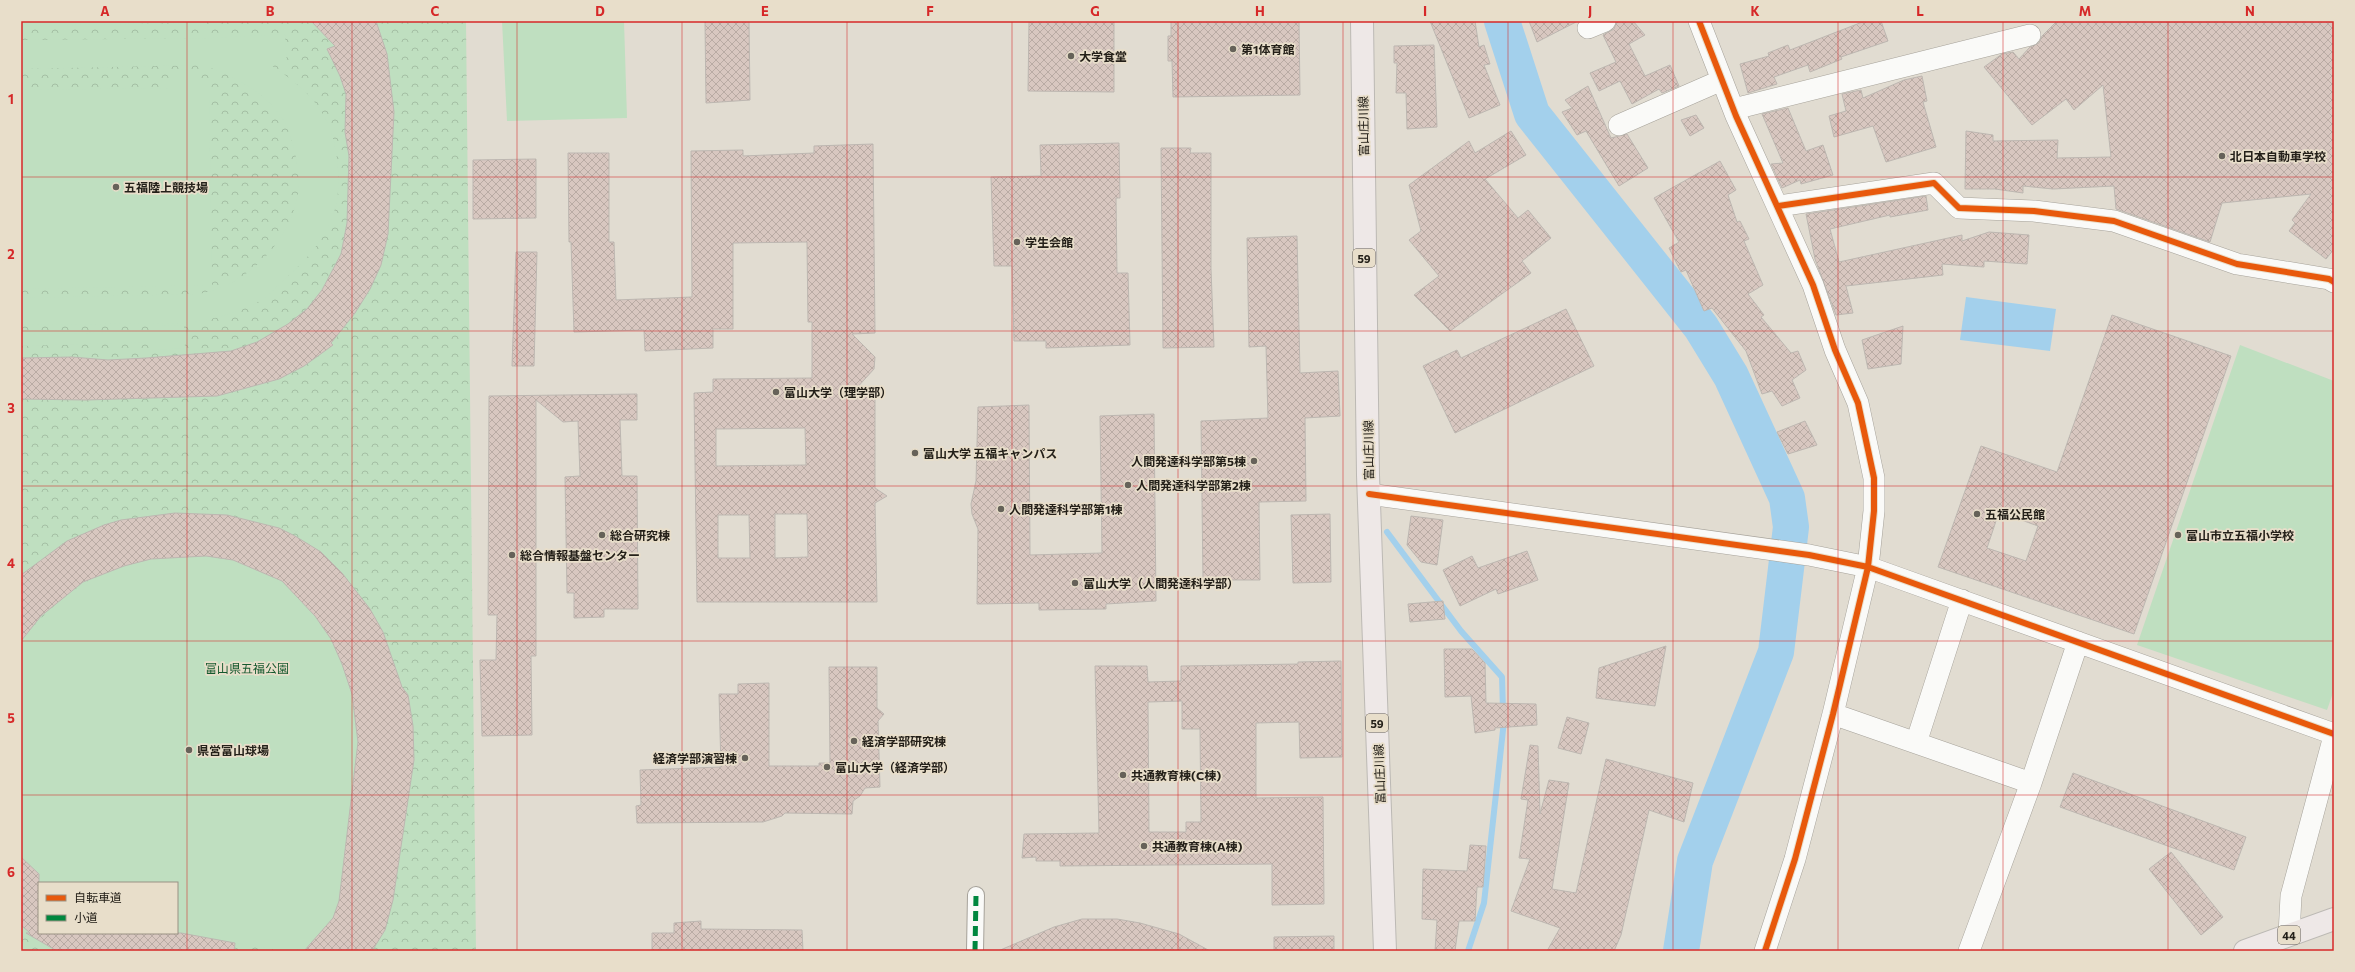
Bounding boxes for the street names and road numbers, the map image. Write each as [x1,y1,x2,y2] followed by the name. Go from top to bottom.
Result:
[1355,96,1371,156] street label: 富山庄川線
[1353,249,1375,267] road number: 59
[1360,420,1376,480] street label: 富山庄川線
[1366,714,1388,732] road number: 59
[1371,744,1387,804] street label: 富山庄川線
[2278,926,2300,944] road number: 44

